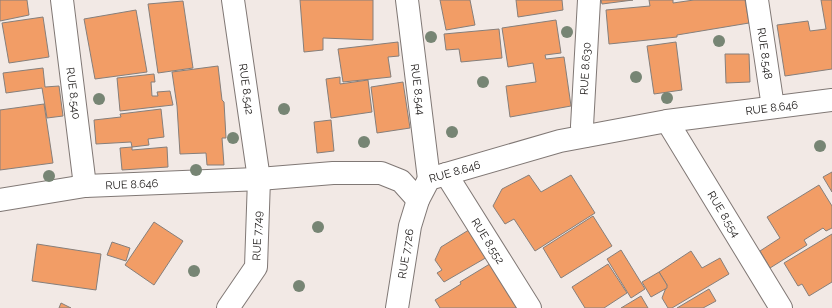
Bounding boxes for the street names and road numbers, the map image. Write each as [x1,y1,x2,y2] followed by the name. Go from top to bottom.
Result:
[755,27,775,80] street label: RUE 8.548
[577,41,593,95] street label: RUE 8.630
[236,63,256,116] street label: RUE 8.542
[408,63,428,116] street label: RUE 8.544
[64,66,83,120] street label: RUE 8.540
[745,98,799,117] street label: RUE 8.646
[427,158,482,185] street label: RUE 8.646
[105,177,159,192] street label: RUE 8.646
[705,189,743,240] street label: RUE 8.554
[250,211,264,261] street label: RUE 7.749
[469,216,507,266] street label: RUE 8.552
[395,227,416,280] street label: RUE 7.726

